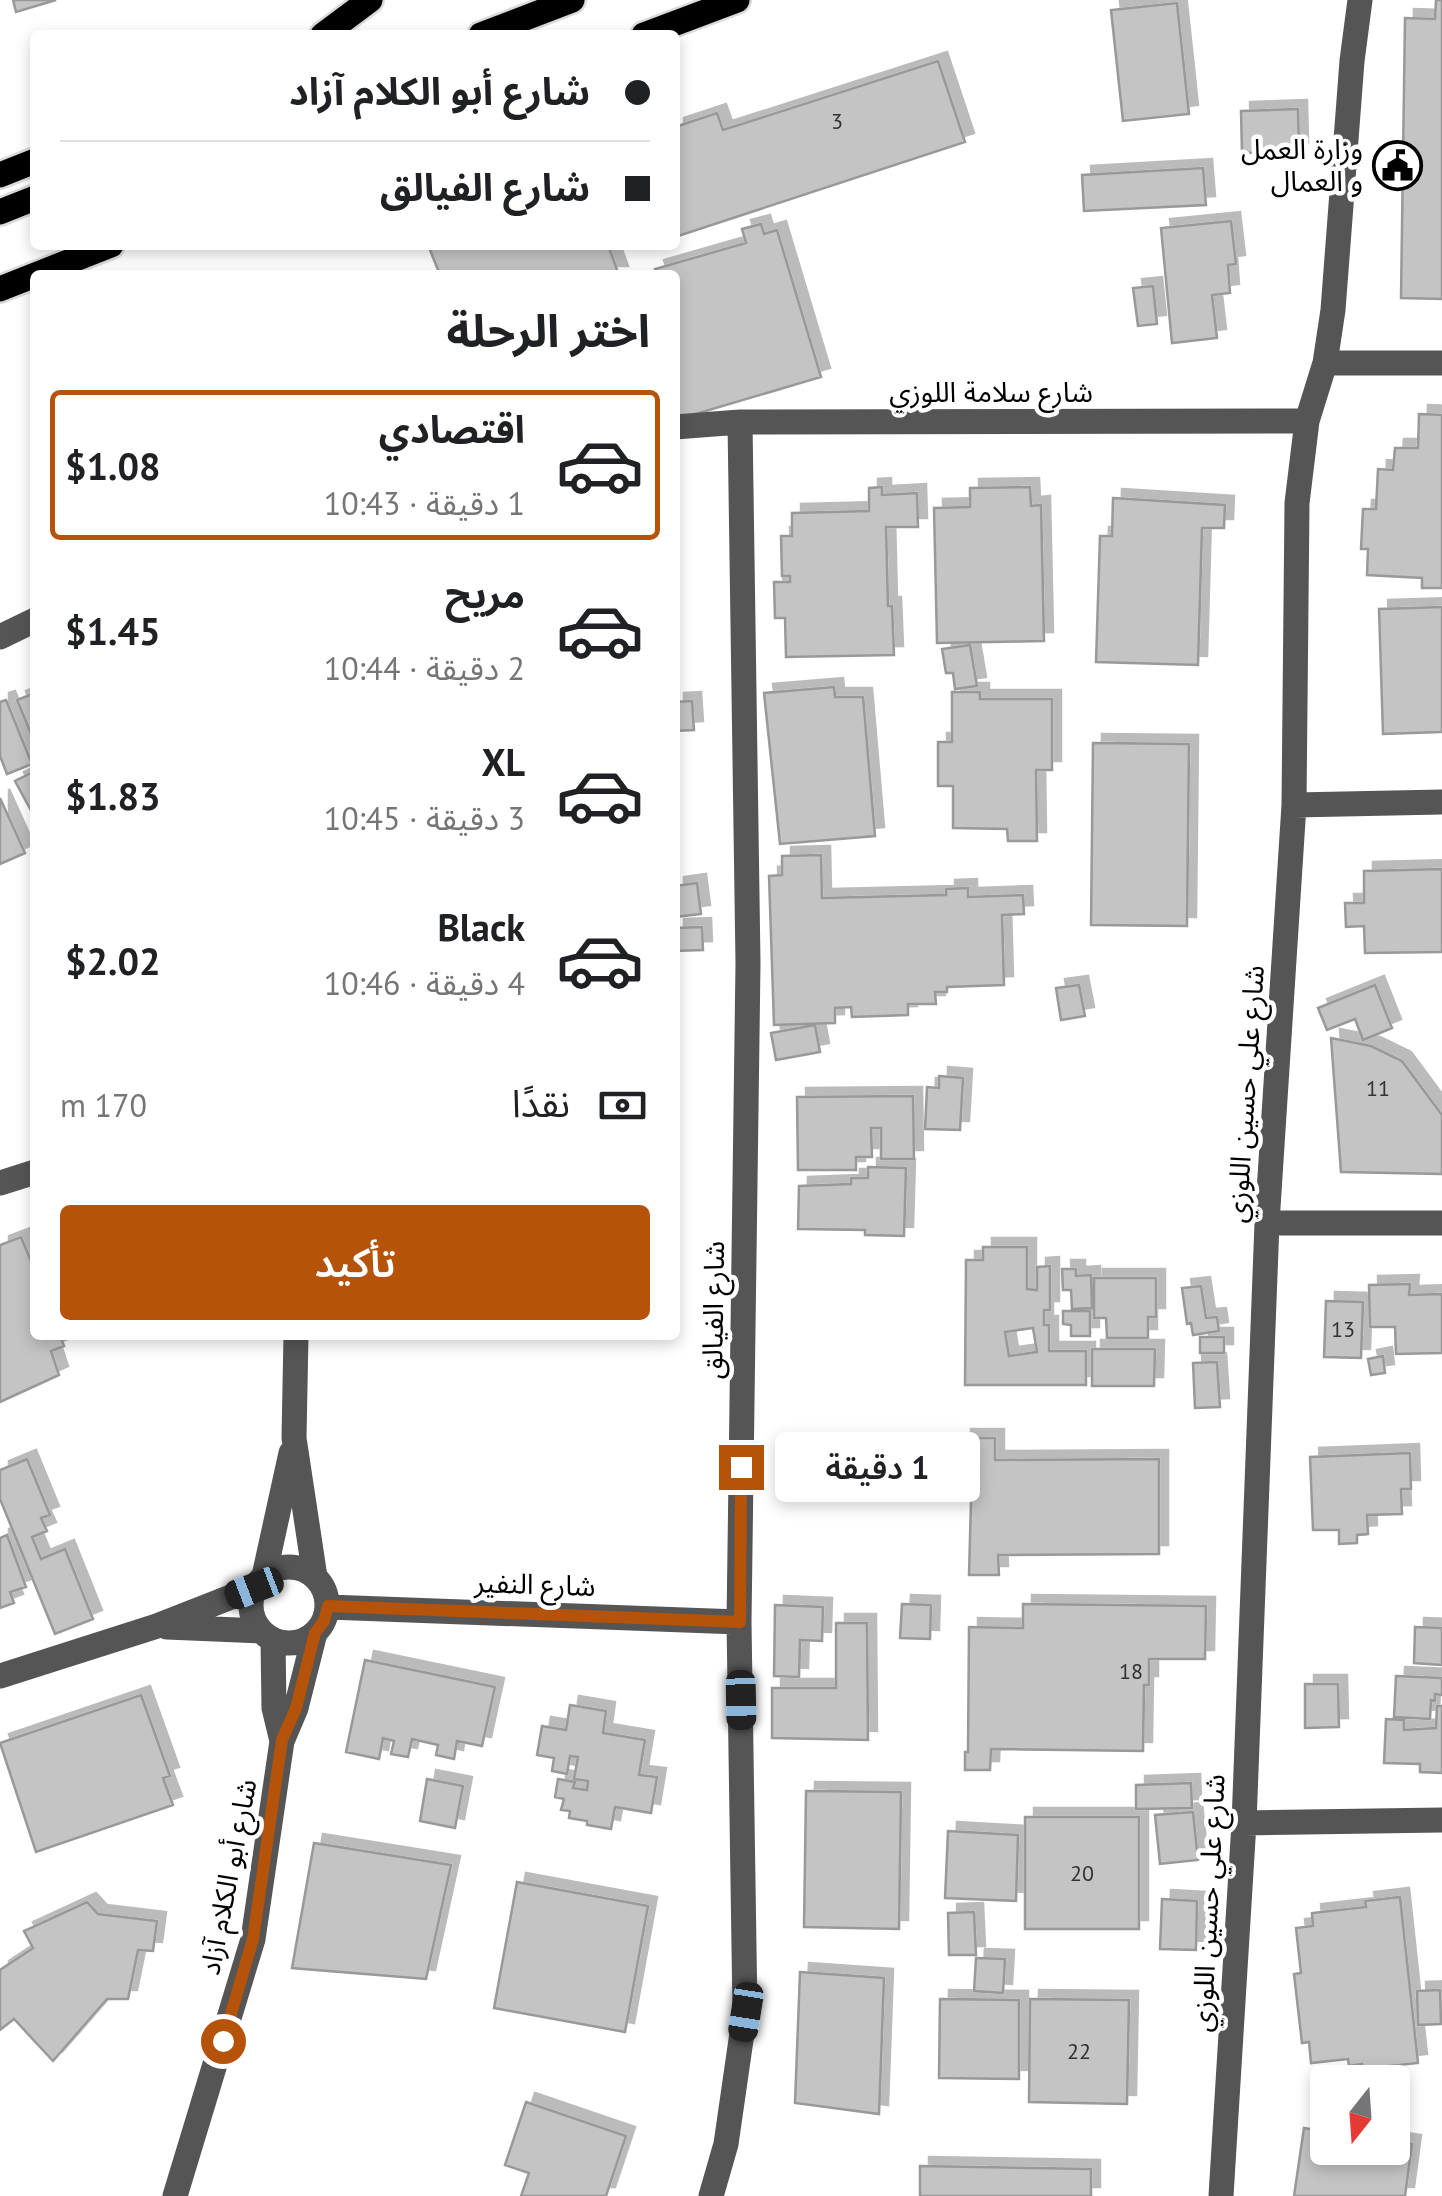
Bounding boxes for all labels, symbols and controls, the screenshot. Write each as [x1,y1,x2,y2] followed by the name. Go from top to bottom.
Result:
[289,66,590,115] text: شارع أبو الكلام آزاد
[831,107,843,135] house number: 3
[1241,130,1363,199] place label: وزارة العمل و العمال
[1372,139,1424,191] public building icon: وزارة العمل و العمال
[380,162,590,211] text: شارع الفيالق
[446,301,650,359] text: اختر الرحلة
[889,373,1093,413] street label: شارع سلامة اللوزي
[379,404,525,453] text: اقتصادي
[555,420,645,510] icon: car
[65,441,161,490] text: $1.08
[324,482,525,524] text: 1 دقيقة · 10:43
[445,569,525,618] text: مريح
[555,585,645,675] icon: car
[65,606,161,655] text: $1.45
[324,647,525,689] text: 2 دقيقة · 10:44
[481,737,525,786] text: XL
[555,750,645,840] icon: car
[65,771,161,820] text: $1.83
[324,797,525,839] text: 3 دقيقة · 10:45
[437,902,525,951] text: Black
[555,915,645,1005] icon: car
[65,936,161,985] text: $2.02
[324,962,525,1004] text: 4 دقيقة · 10:46
[1217,964,1275,1224] street label: شارع علي حسين اللوزي
[1366,1074,1390,1102] house number: 11
[512,1078,570,1127] text: نقدًا
[595,1078,650,1133] icon: cash
[60,1084,147,1126] text: 170 m
[60,1205,650,1320] button: تأكيد
[693,1240,735,1380] street label: شارع الفيالق
[1331,1315,1355,1343] house number: 13
[776,1432,981,1502] callout: 1 دقيقة
[719,1445,764,1490] route end
[826,1446,929,1488] text: 1 دقيقة
[221,1563,287,1613] car
[473,1563,596,1607] street label: شارع النفير
[1119,1657,1143,1685] house number: 18
[725,1670,757,1730] car
[1182,1773,1236,2033] street label: شارع علي حسين اللوزي
[190,1776,268,1979] street label: شارع أبو الكلام آزاد
[1070,1859,1094,1887] house number: 20
[726,1980,766,2044] car
[201,2019,246,2064] route start
[1067,2037,1091,2065] house number: 22
[1310,2065,1410,2165] north arrow
[1310,2065,1410,2165] map controls

